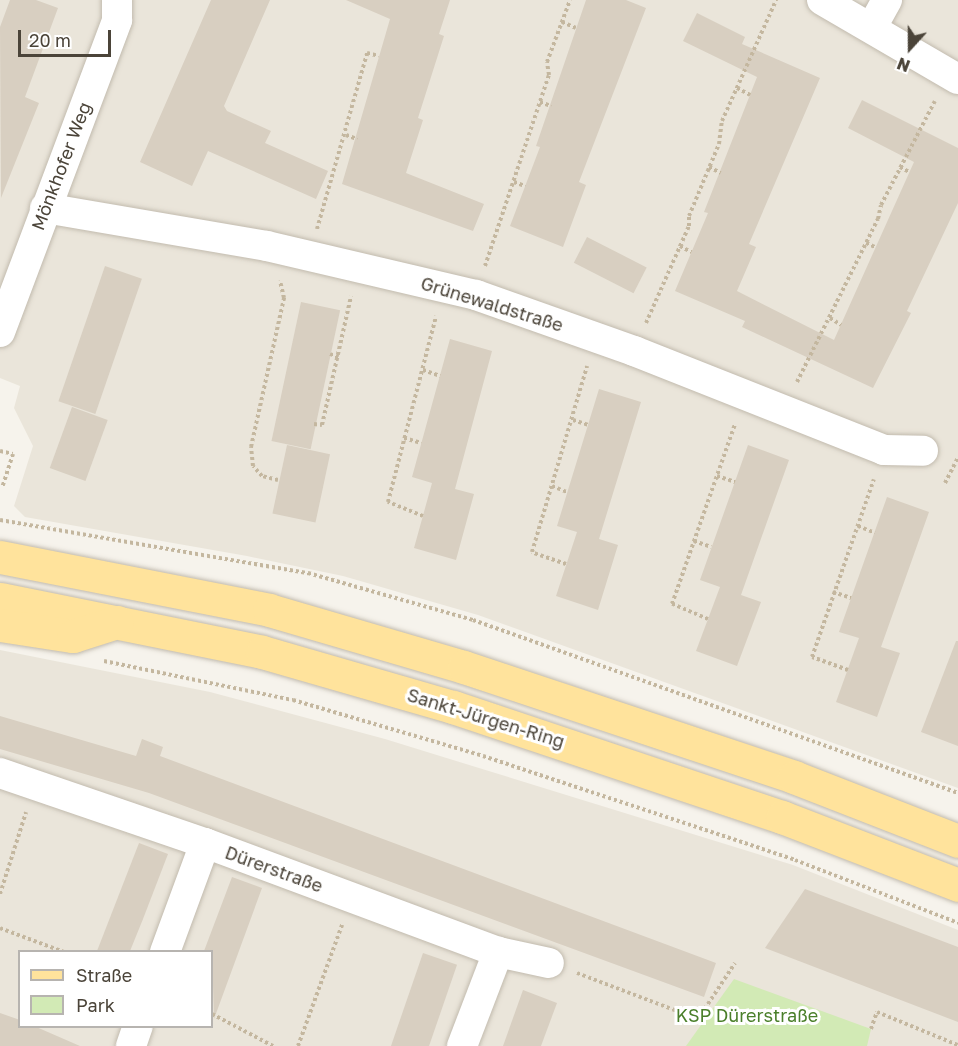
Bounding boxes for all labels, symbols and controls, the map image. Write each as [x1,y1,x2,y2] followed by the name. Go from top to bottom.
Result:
[21,18,114,56] scale bar
[880,18,940,78] north arrow
[29,29,71,51] text: 20 m
[894,53,913,76] text: N
[27,99,95,233] street label: Mönkhofer Weg
[418,272,566,336] street label: Grünewaldstraße
[405,684,567,752] street label: Sankt-Jürgen-Ring
[222,841,326,897] street label: Dürerstraße
[18,950,213,1028] legend
[76,964,132,986] text: Straße
[76,994,115,1016] text: Park
[676,1004,818,1026] park label: KSP Dürerstraße

